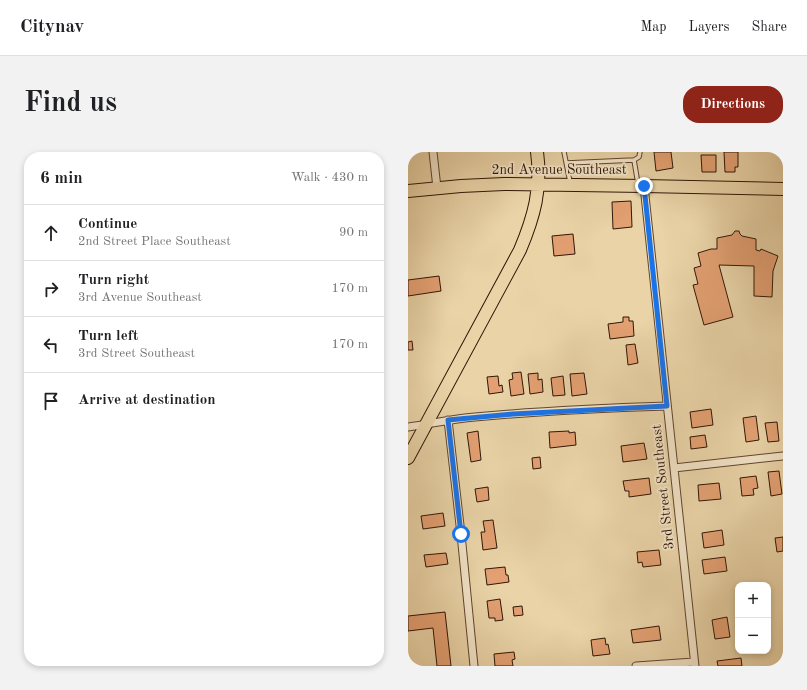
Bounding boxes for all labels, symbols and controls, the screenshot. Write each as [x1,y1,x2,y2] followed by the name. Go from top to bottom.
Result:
[20,18,84,37] text: Citynav
[641,20,667,34] text: Map
[689,20,730,34] text: Layers
[752,20,787,34] text: Share
[683,86,783,123] button: Directions
[24,90,117,118] text: Find us
[491,163,627,177] street label: 2nd Avenue Southeast
[40,170,83,187] text: 6 min
[291,171,368,184] text: Walk · 430 m
[635,177,653,195] route end
[78,217,137,232] text: Continue
[40,222,62,244] icon: ahead
[339,226,368,239] text: 90 m
[78,235,231,248] text: 2nd Street Place Southeast
[78,273,149,288] text: Turn right
[40,278,62,300] icon: right
[331,282,368,295] text: 170 m
[78,291,202,304] text: 3rd Avenue Southeast
[78,329,138,344] text: Turn left
[40,334,62,356] icon: left
[331,338,368,351] text: 170 m
[78,347,195,360] text: 3rd Street Southeast
[40,390,62,412] icon: arrive
[78,393,216,408] text: Arrive at destination
[649,423,677,550] street label: 3rd Street Southeast
[452,525,470,543] route start
[735,582,771,654] map controls
[735,582,771,618] button: +
[735,618,771,654] button: −

